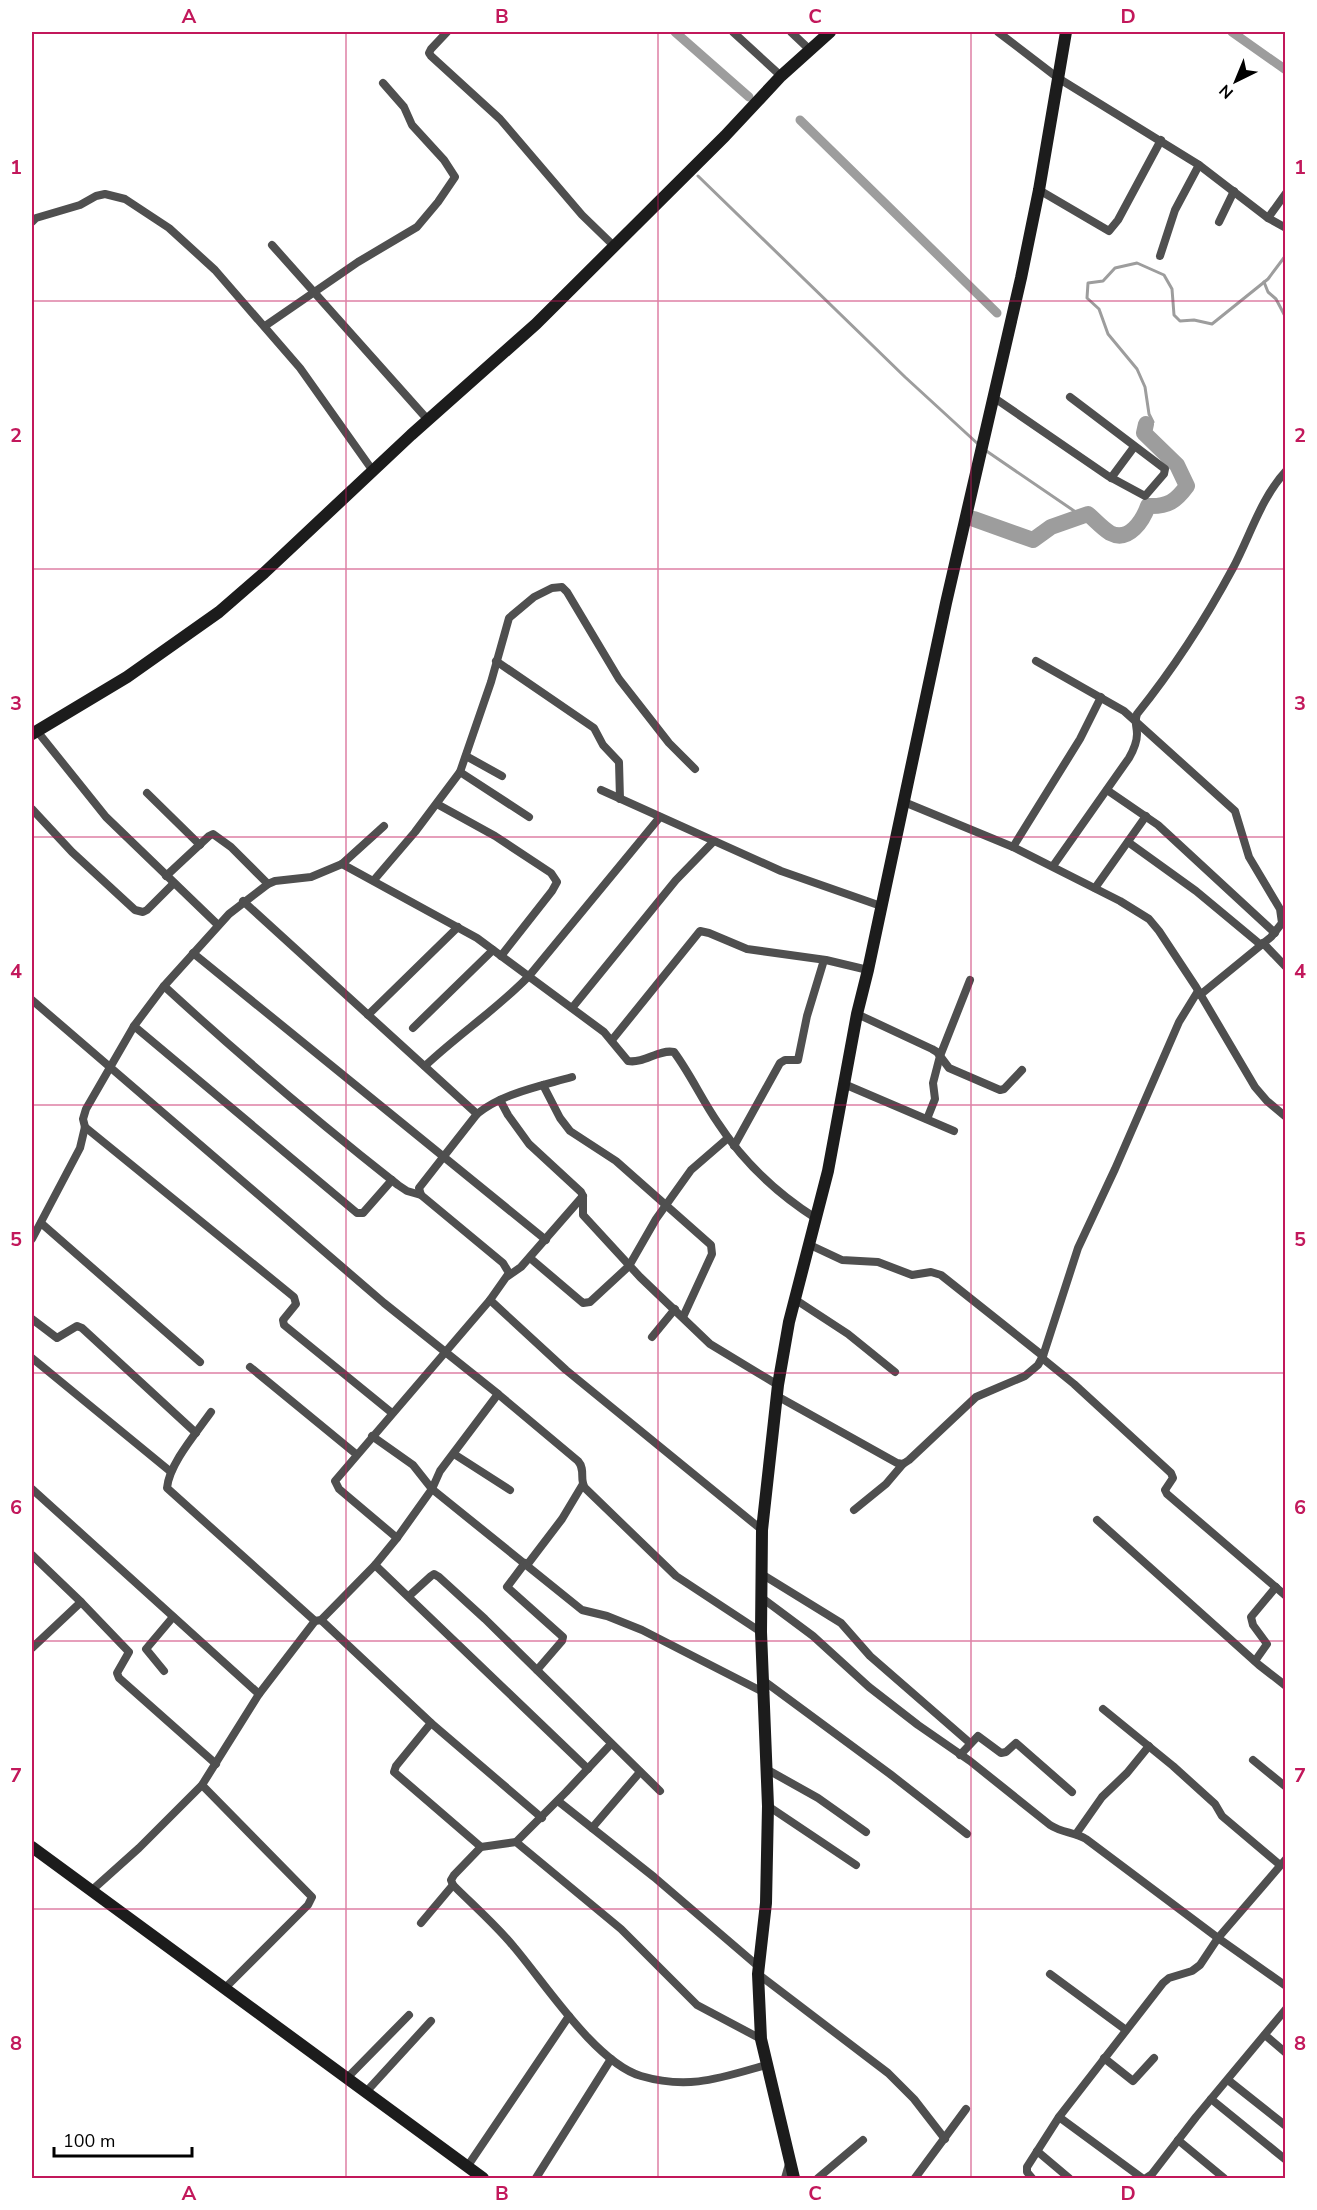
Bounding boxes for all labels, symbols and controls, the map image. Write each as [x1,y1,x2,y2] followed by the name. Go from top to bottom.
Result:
[182,3,197,30] text: A
[495,3,509,30] text: B
[808,3,822,30] text: C
[1120,3,1136,30] text: D
[1206,51,1266,111] north arrow
[1215,79,1238,103] text: N
[10,154,22,181] text: 1
[1294,154,1306,181] text: 1
[10,422,22,449] text: 2
[1294,422,1306,449] text: 2
[10,690,22,717] text: 3
[1294,690,1306,717] text: 3
[10,958,22,985] text: 4
[1294,958,1306,985] text: 4
[10,1226,22,1253] text: 5
[1294,1226,1306,1253] text: 5
[10,1494,22,1521] text: 6
[1294,1494,1306,1521] text: 6
[10,1762,22,1789] text: 7
[1294,1762,1306,1789] text: 7
[10,2030,22,2057] text: 8
[1294,2030,1306,2057] text: 8
[54,2120,192,2158] scale bar
[63,2129,115,2153] text: 100 m
[182,2180,197,2207] text: A
[495,2180,509,2207] text: B
[808,2180,822,2207] text: C
[1120,2180,1136,2207] text: D

